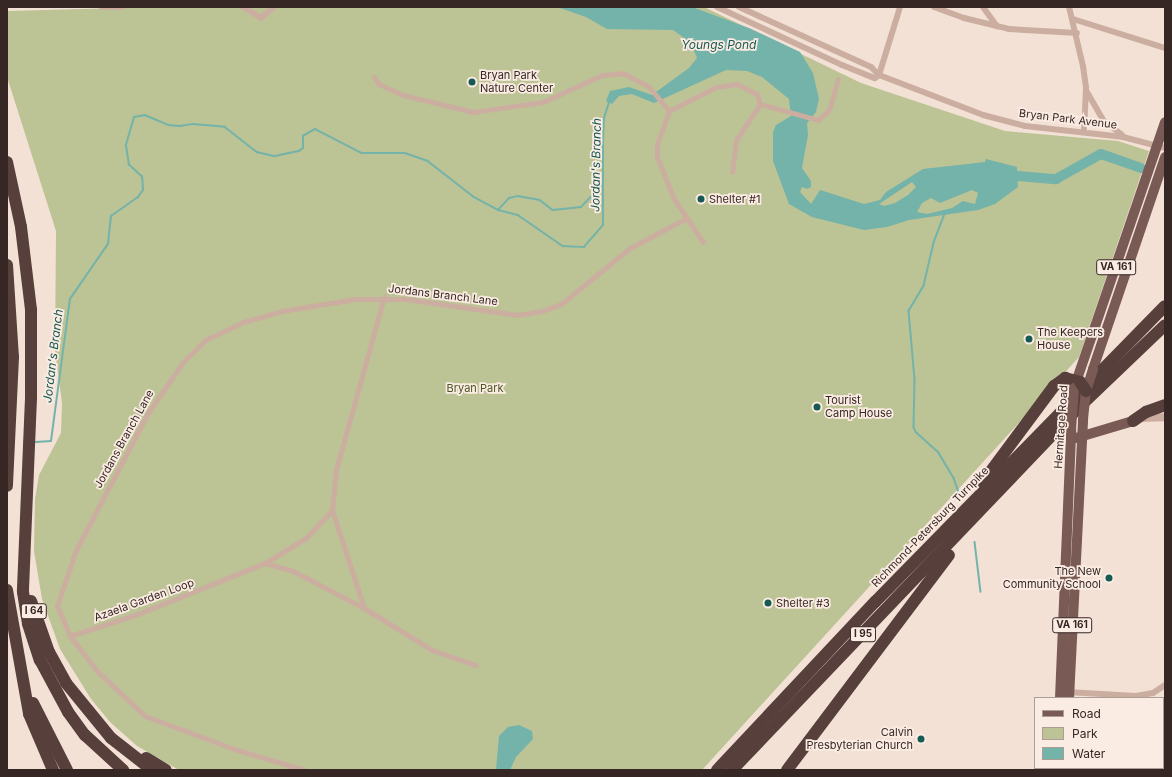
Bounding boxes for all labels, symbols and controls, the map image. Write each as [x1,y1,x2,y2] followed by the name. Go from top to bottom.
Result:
[682,38,756,52] water label: Youngs Pond
[480,69,553,95] place label: Bryan Park Nature Center
[467,77,477,87] marker: Bryan Park Nature Center
[1018,106,1118,132] street label: Bryan Park Avenue
[588,118,604,212] water label: Jordan's Branch
[709,192,760,206] place label: Shelter #1
[696,194,706,204] marker: Shelter #1
[1096,259,1136,275] road number: VA 161
[387,282,499,308] street label: Jordans Branch Lane
[40,308,66,404] water label: Jordan's Branch
[1037,326,1103,352] place label: The Keepers House
[1024,334,1034,344] marker: The Keepers House
[447,381,503,395] park label: Bryan Park
[1051,385,1071,469] street label: Hermitage Road
[91,388,157,490] street label: Jordans Branch Lane
[825,394,892,420] place label: Tourist Camp House
[812,402,822,412] marker: Tourist Camp House
[869,464,991,590] street label: Richmond-Petersburg Turnpike
[1003,565,1101,591] place label: The New Community School
[1104,573,1114,583] marker: The New Community School
[92,576,196,624] street label: Azaela Garden Loop
[776,596,830,610] place label: Shelter #3
[763,598,773,608] marker: Shelter #3
[20,603,48,619] road number: I 64
[1052,617,1092,633] road number: VA 161
[849,626,877,642] road number: I 95
[1034,697,1164,769] legend
[1072,706,1101,721] text: Road
[806,726,913,752] place label: Calvin Presbyterian Church
[1072,726,1098,741] text: Park
[916,734,926,744] marker: Calvin Presbyterian Church
[1072,746,1105,761] text: Water

